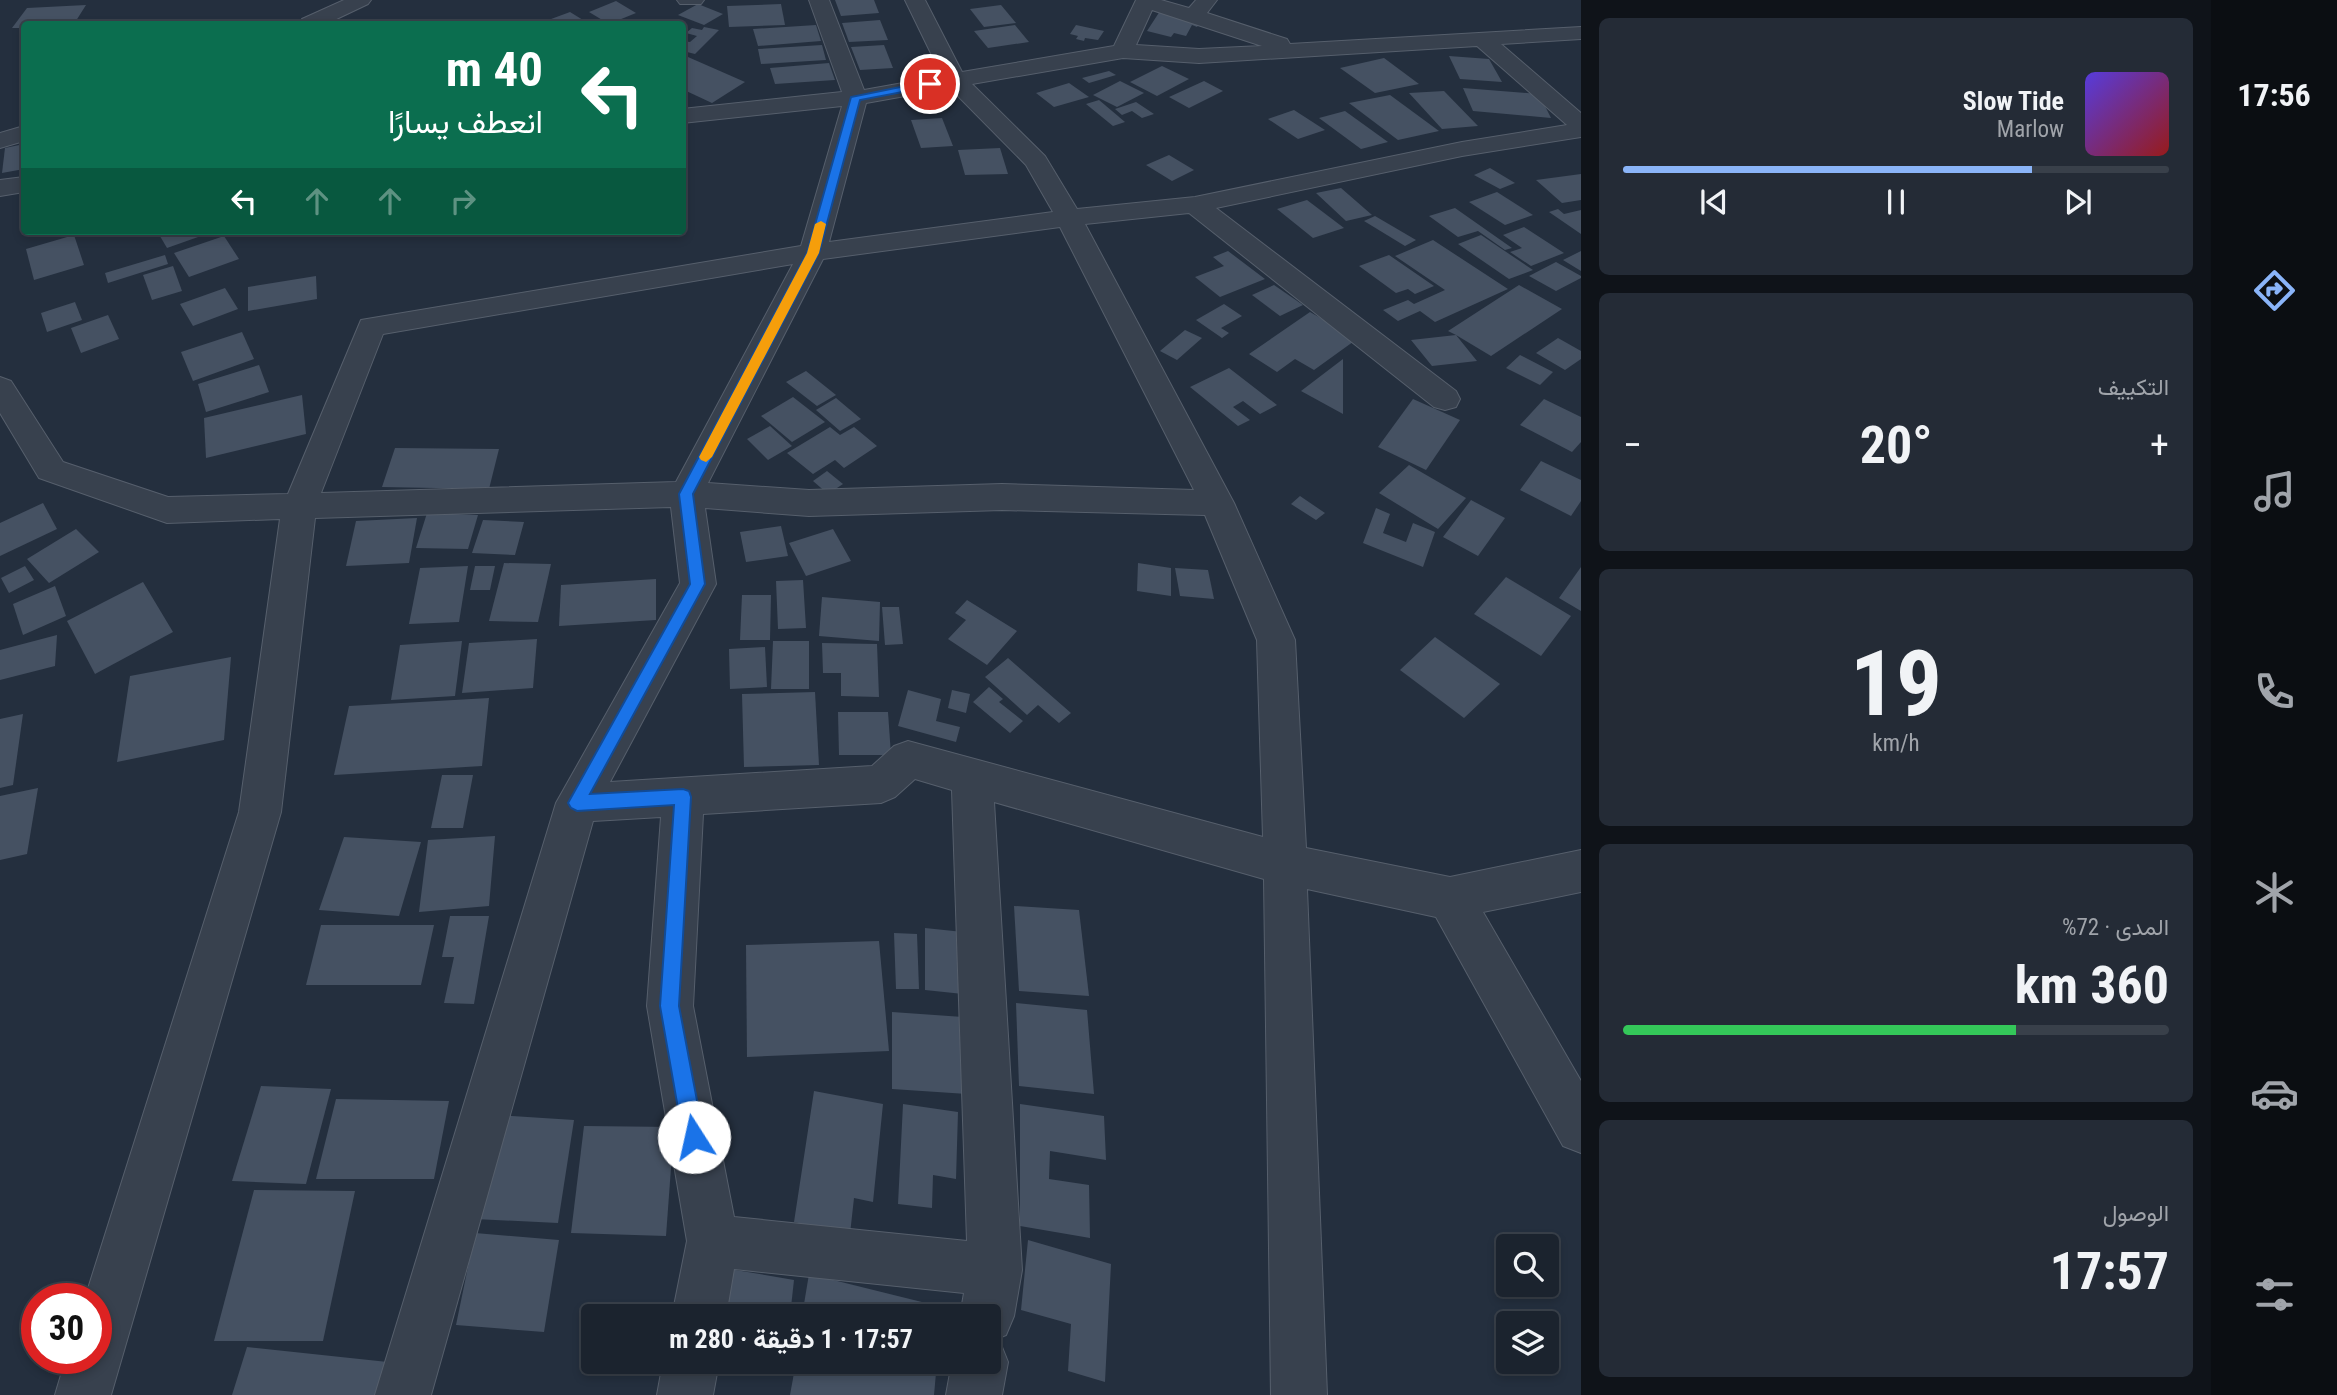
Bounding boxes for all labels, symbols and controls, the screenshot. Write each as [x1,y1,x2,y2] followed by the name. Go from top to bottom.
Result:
[446,41,543,98] text: 40 m
[567,49,658,140] icon: left
[900,54,960,114] pin
[911,65,949,103] icon: arrive
[2237,76,2311,114] text: 17:56
[1963,86,2064,116] text: Slow Tide
[388,103,543,141] text: انعطف يسارًا
[1997,116,2064,143] text: Marlow
[225,182,263,220] icon: left
[298,182,336,220] icon: ahead
[371,182,409,220] icon: ahead
[444,182,482,220] icon: right
[1695,183,1733,221] icon: previous
[1877,183,1915,221] icon: pause
[2059,183,2097,221] icon: next
[2250,266,2299,315] icon: directions
[2098,374,2169,401] text: التكييف
[1860,415,1932,476] text: 20°
[1623,423,1642,467] text: −
[2150,423,2169,467] text: +
[2250,467,2299,516] icon: music
[1850,631,1942,737] text: 19
[2250,667,2299,716] icon: phone
[1872,730,1920,757] text: km/h
[2250,868,2299,917] icon: climate
[2062,914,2169,941] text: المدى · 72%
[2015,955,2169,1016] text: 360 km
[2250,1069,2299,1118] icon: car
[657,1100,731,1174] position arrow
[2103,1200,2169,1227] text: الوصول
[1496,1234,1559,1374] map controls
[1496,1234,1559,1297] button: search
[2050,1241,2169,1302] text: 17:57
[2250,1270,2299,1319] icon: filters
[21,1283,112,1374] speed limit sign: 30
[1496,1311,1559,1374] button: layers
[669,1324,913,1354] text: 17:57 · 1 دقيقة · 280 m

